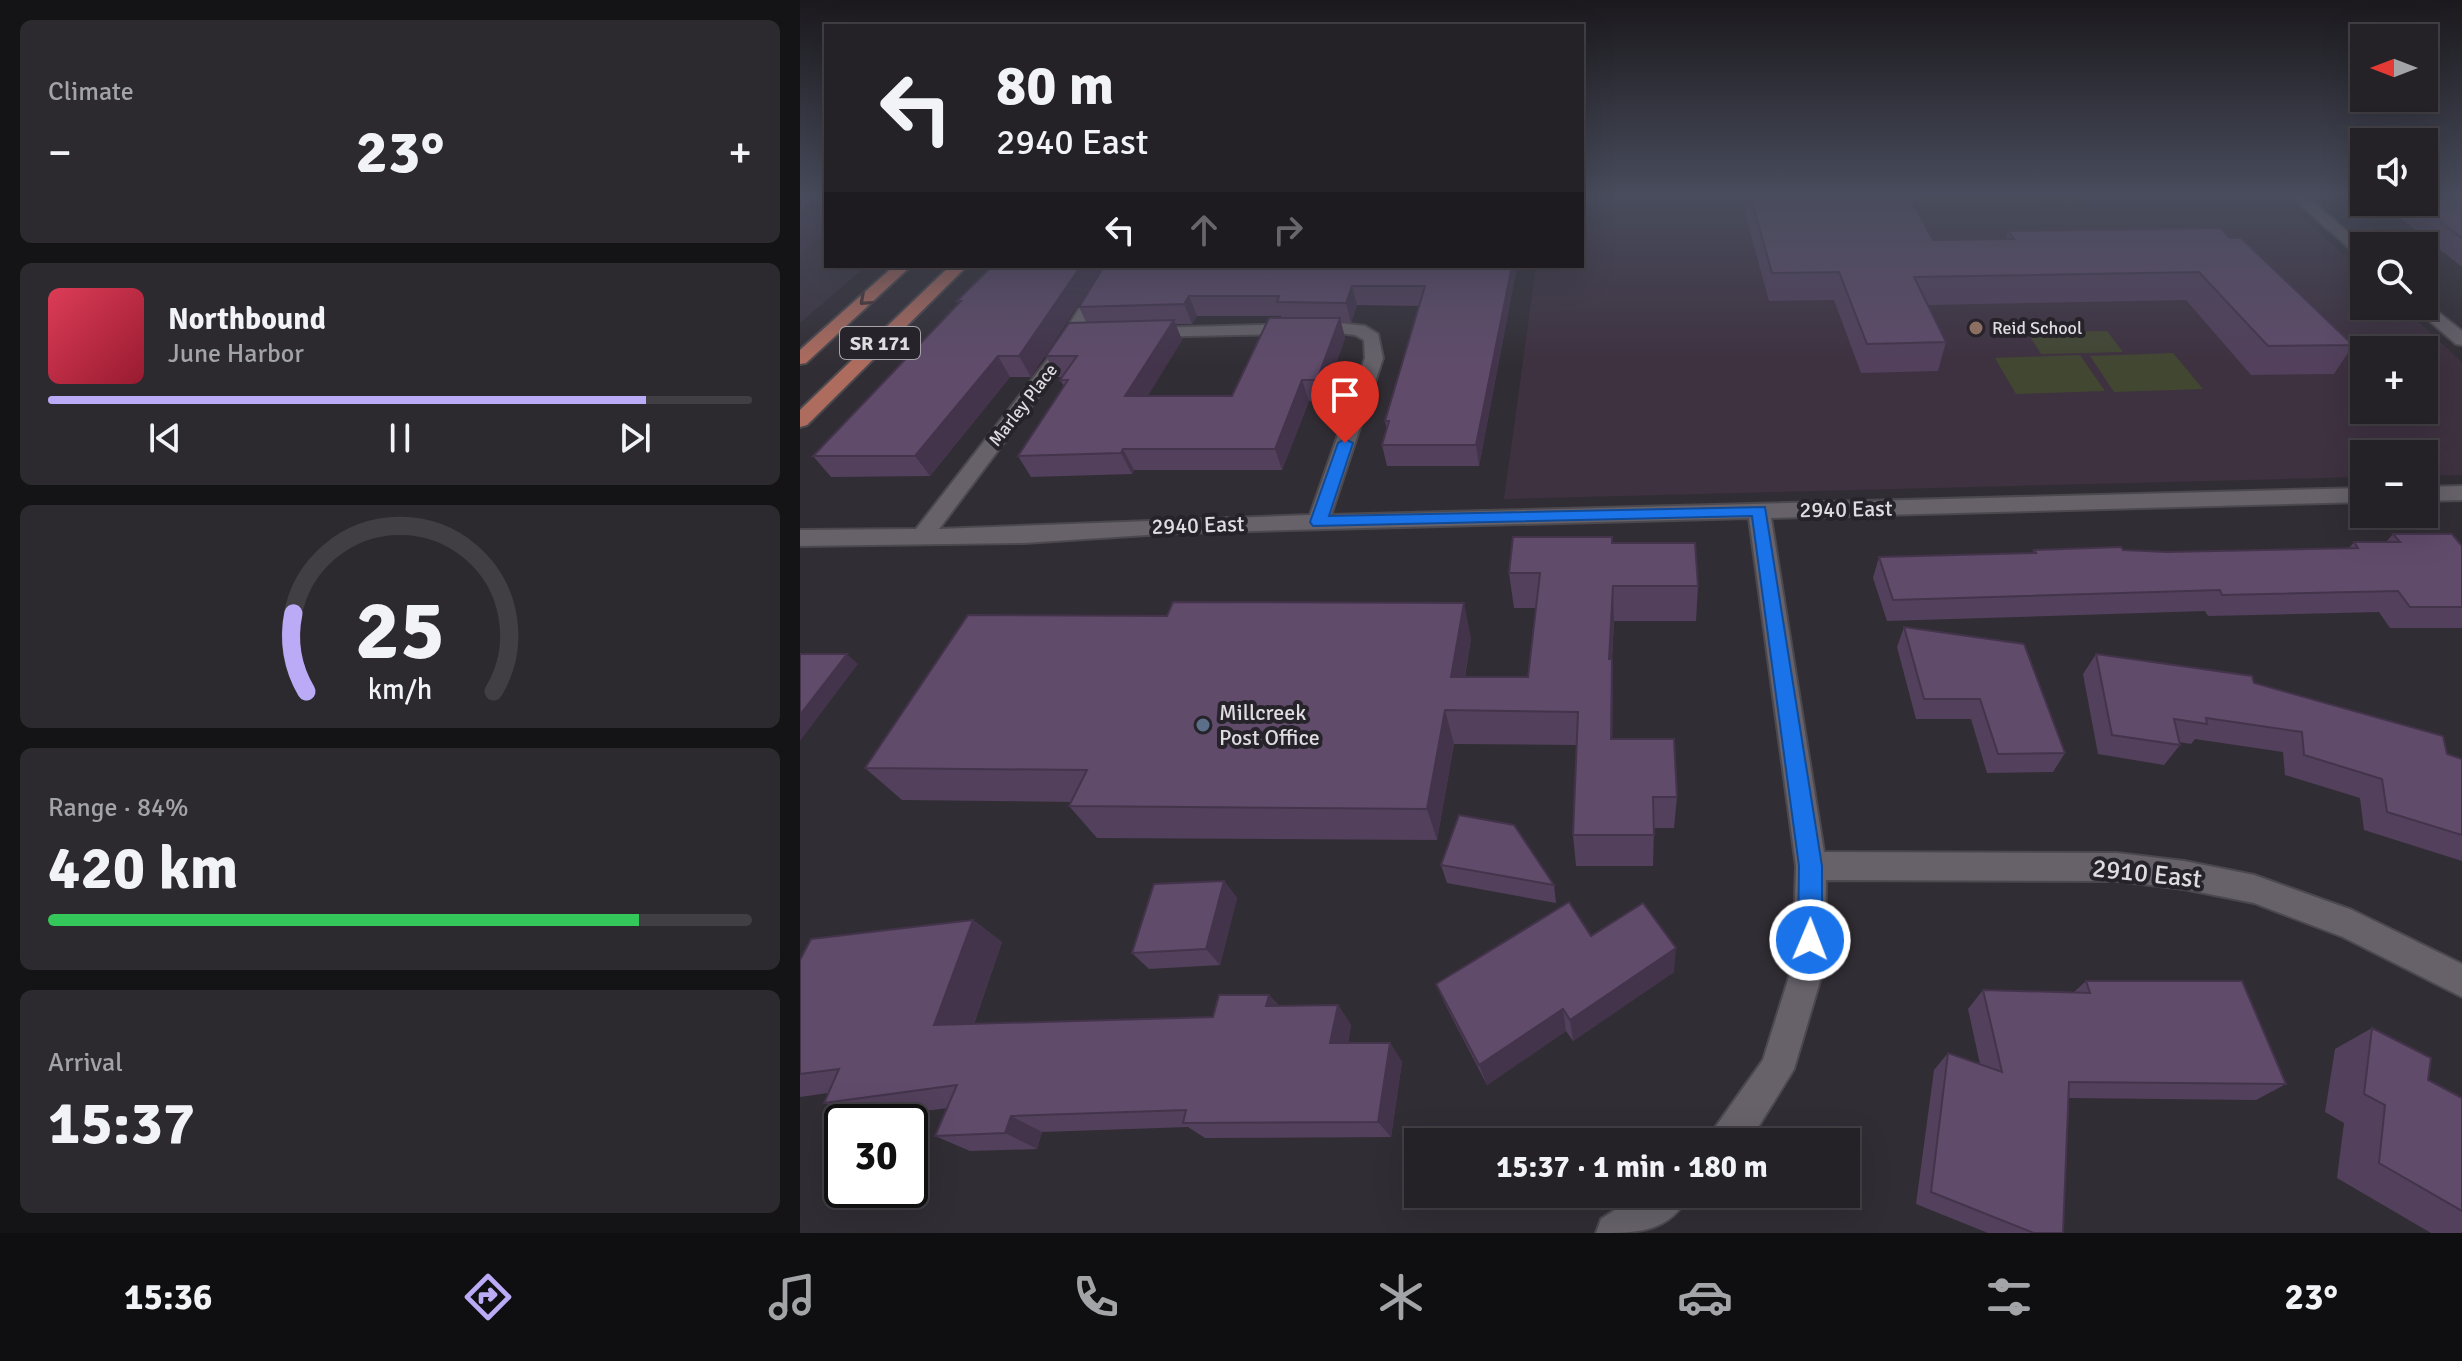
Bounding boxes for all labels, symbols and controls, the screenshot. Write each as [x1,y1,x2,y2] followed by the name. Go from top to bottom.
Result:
[2350,24,2438,112] north arrow
[2350,24,2438,528] map controls
[996,51,1114,120] text: 80 m
[864,56,968,160] icon: left
[48,76,134,108] text: Climate
[356,116,444,190] text: 23°
[996,120,1148,165] text: 2940 East
[48,126,72,180] text: −
[728,126,752,180] text: +
[2350,128,2438,216] button: sound
[1098,208,1142,252] icon: left
[1182,208,1226,252] icon: ahead
[1266,208,1310,252] icon: right
[2350,232,2438,320] button: search
[860,291,875,305] one-way arrow
[168,301,326,338] text: Northbound
[1992,317,2082,339] place label: Reid School
[1967,319,1985,337] marker: Reid School
[840,327,920,359] road number: SR 171
[2350,336,2438,424] button: +
[168,338,304,370] text: June Harbor
[984,359,1062,451] street label: Marley Place
[1311,361,1379,443] pin
[1323,373,1367,417] icon: arrive
[143,416,187,460] icon: previous
[378,416,422,460] icon: pause
[613,416,657,460] icon: next
[2350,440,2438,528] button: −
[1799,495,1893,523] street label: 2940 East
[1151,510,1245,540] street label: 2940 East
[355,580,445,682] text: 25
[368,673,432,708] text: km/h
[1219,699,1320,751] place label: Millcreek Post Office
[1194,716,1212,734] marker: Millcreek Post Office
[48,792,189,824] text: Range · 84%
[48,832,238,906] text: 420 km
[2091,852,2203,896] street label: 2910 East
[1768,898,1852,982] position arrow
[48,1047,123,1079] text: Arrival
[48,1087,195,1161] text: 15:37
[824,1104,928,1208] speed limit sign: 30
[1496,1149,1768,1186] text: 15:37 · 1 min · 180 m
[460,1269,516,1325] icon: directions
[764,1269,820,1325] icon: music
[1068,1269,1124,1325] icon: phone
[1373,1269,1429,1325] icon: climate
[1677,1269,1733,1325] icon: car
[1981,1269,2037,1325] icon: filters
[124,1275,212,1320] text: 15:36
[2285,1275,2338,1320] text: 23°

